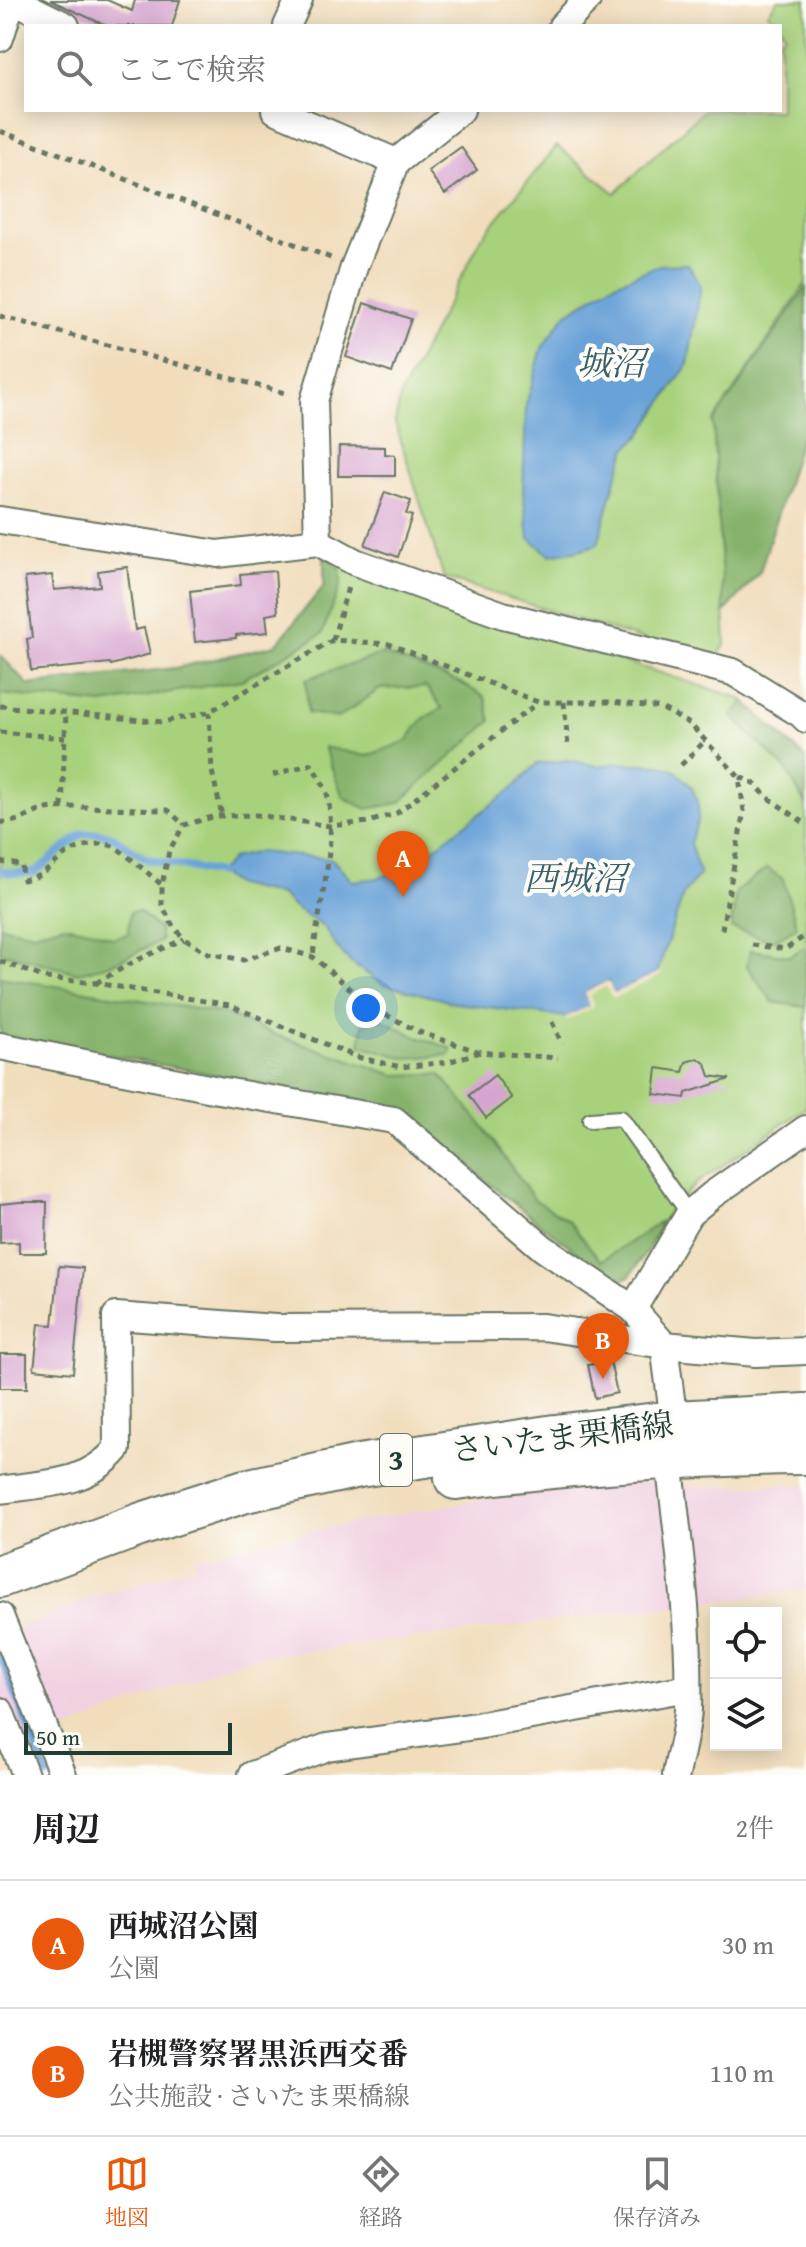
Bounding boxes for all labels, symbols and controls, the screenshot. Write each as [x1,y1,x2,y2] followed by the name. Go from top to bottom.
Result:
[24,24,782,112] search box
[52,46,96,90] icon: search
[116,47,266,91] text: ここで検索
[577,338,650,387] water label: 城沼
[377,831,429,897] pin: A
[524,853,631,902] water label: 西城沼
[346,988,386,1028] your location
[577,1313,629,1379] pin: B
[448,1400,676,1473] street label: さいたま栗橋線
[380,1434,412,1486] road number: 3
[710,1607,782,1751] map controls
[710,1607,782,1679] button: locate
[710,1679,782,1751] button: layers
[24,1719,232,1755] scale bar
[36,1721,80,1753] text: 50 m
[32,1804,100,1853] text: 周辺
[735,1808,774,1847] text: 2件
[108,1903,258,1947] text: 西城沼公園
[50,1925,66,1964] text: A
[722,1925,774,1964] text: 30 m
[108,1948,160,1987] text: 公園
[108,2031,408,2075] text: 岩槻警察署黒浜西交番
[50,2053,66,2092] text: B
[709,2053,774,2092] text: 110 m
[108,2076,410,2115] text: 公共施設 · さいたま栗橋線
[105,2152,149,2233] tab: 地図
[359,2152,403,2233] tab: 経路
[613,2152,701,2233] tab: 保存済み

